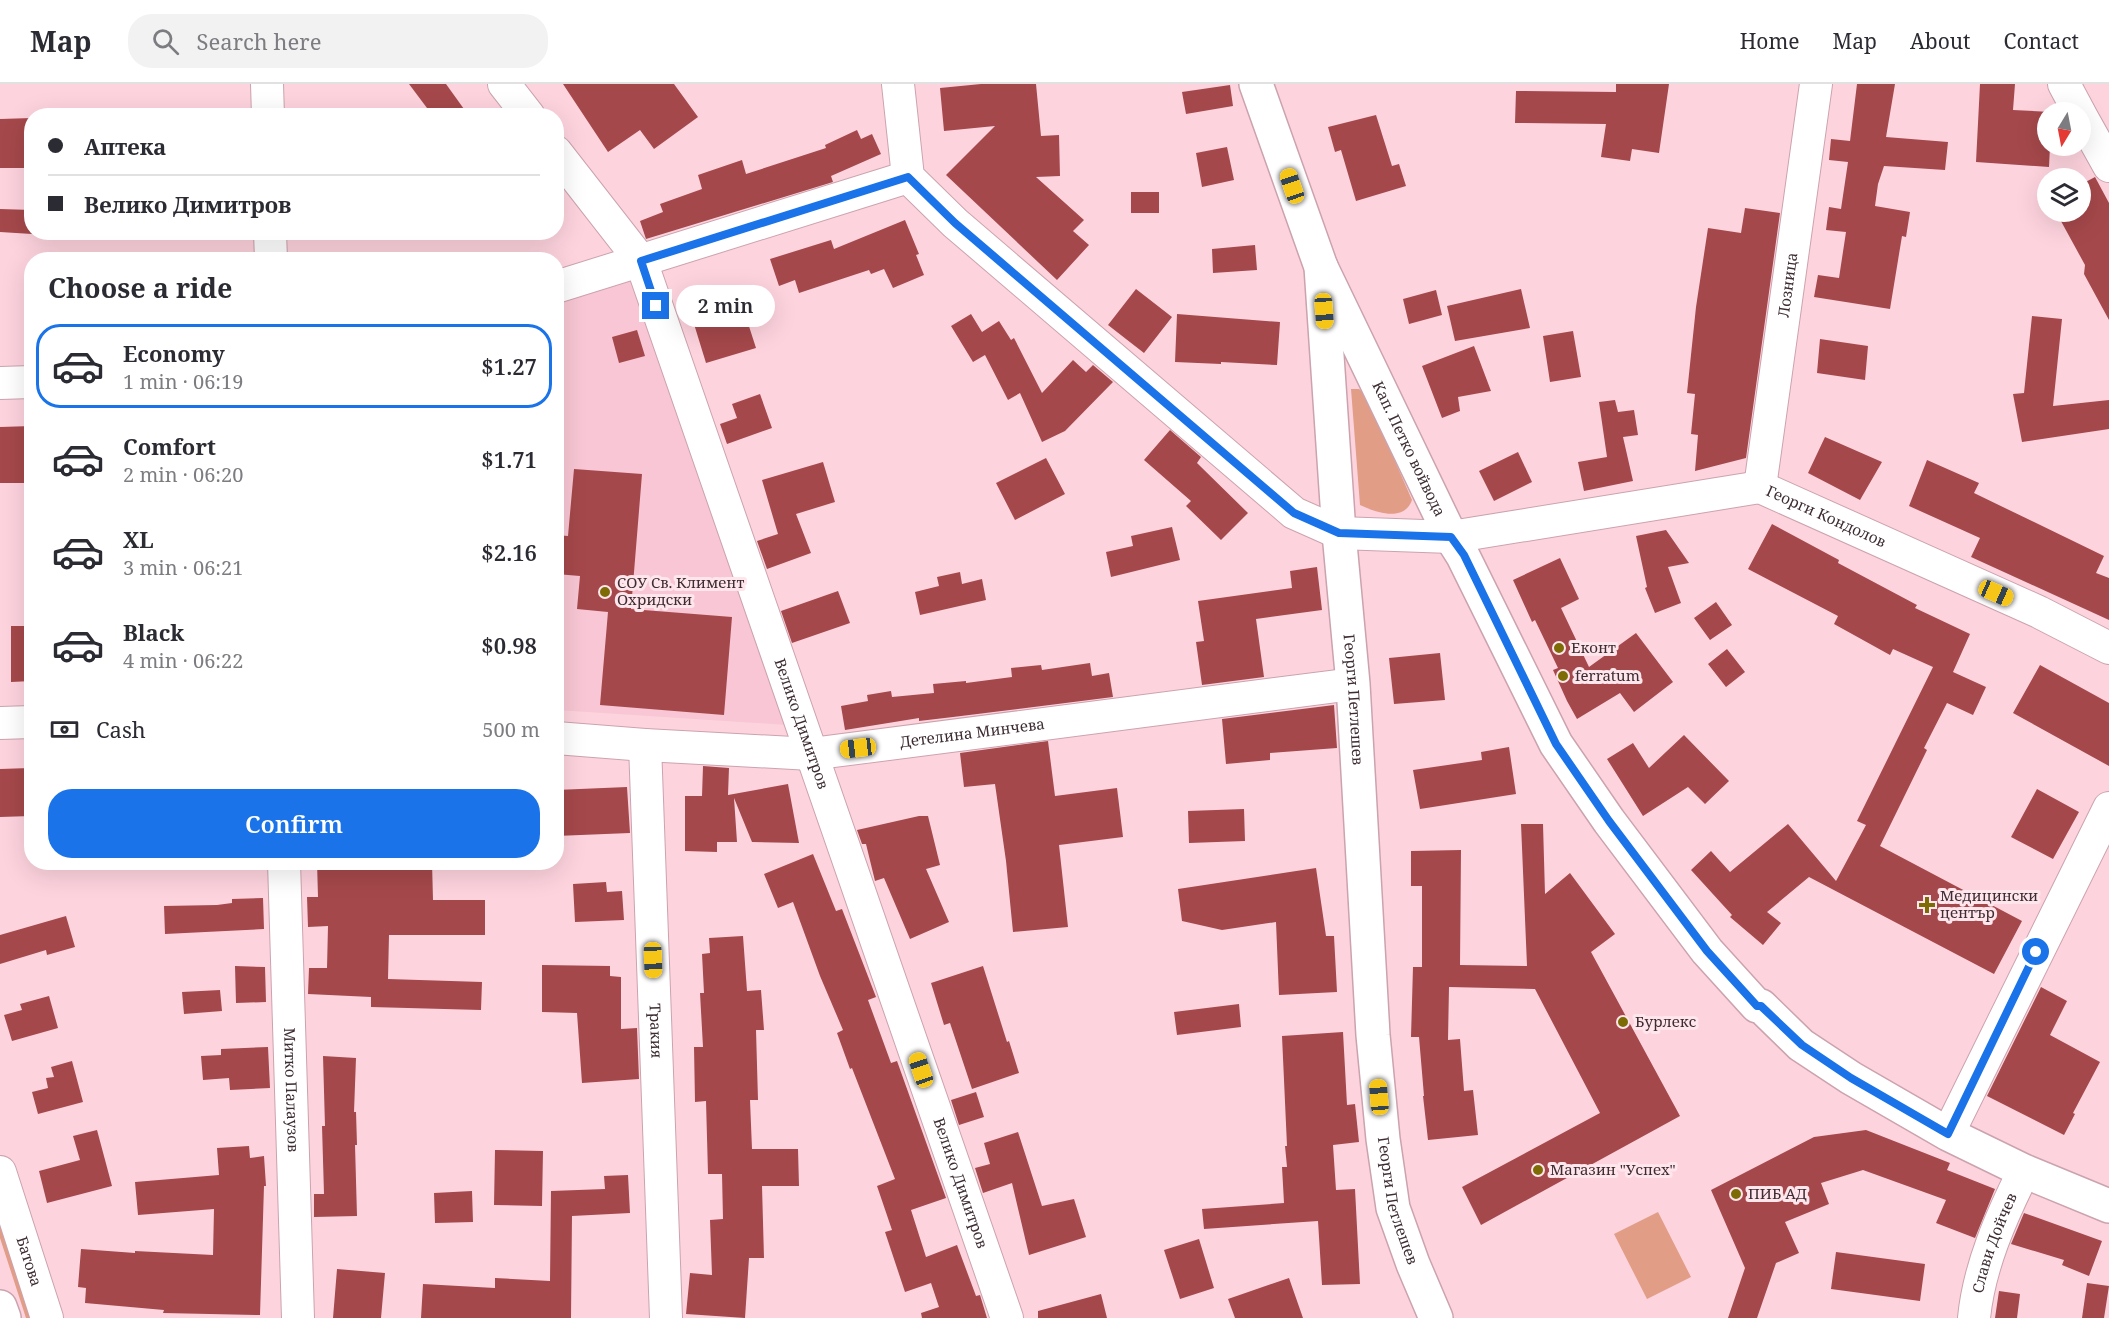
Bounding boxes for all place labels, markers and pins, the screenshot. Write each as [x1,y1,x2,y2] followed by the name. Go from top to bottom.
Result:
[617,572,744,609] place label: СОУ Св. Климент Охридски
[598,585,612,599] marker: СОУ Св. Климент Охридски
[1571,637,1616,657] place label: Еконт
[1552,641,1566,655] marker: Еконт
[1575,665,1640,685] place label: ferratum
[1556,669,1570,683] marker: ferratum
[1940,885,2038,922] place label: Медицински център
[1918,896,1936,914] marker: Медицински център
[1635,1011,1696,1031] place label: Бурлекс
[1616,1015,1630,1029] marker: Бурлекс
[1550,1159,1676,1179] place label: Магазин "Успех"
[1531,1163,1545,1177] marker: Магазин "Успех"
[1748,1183,1807,1203] place label: ПИБ АД
[1729,1187,1743,1201] marker: ПИБ АД

